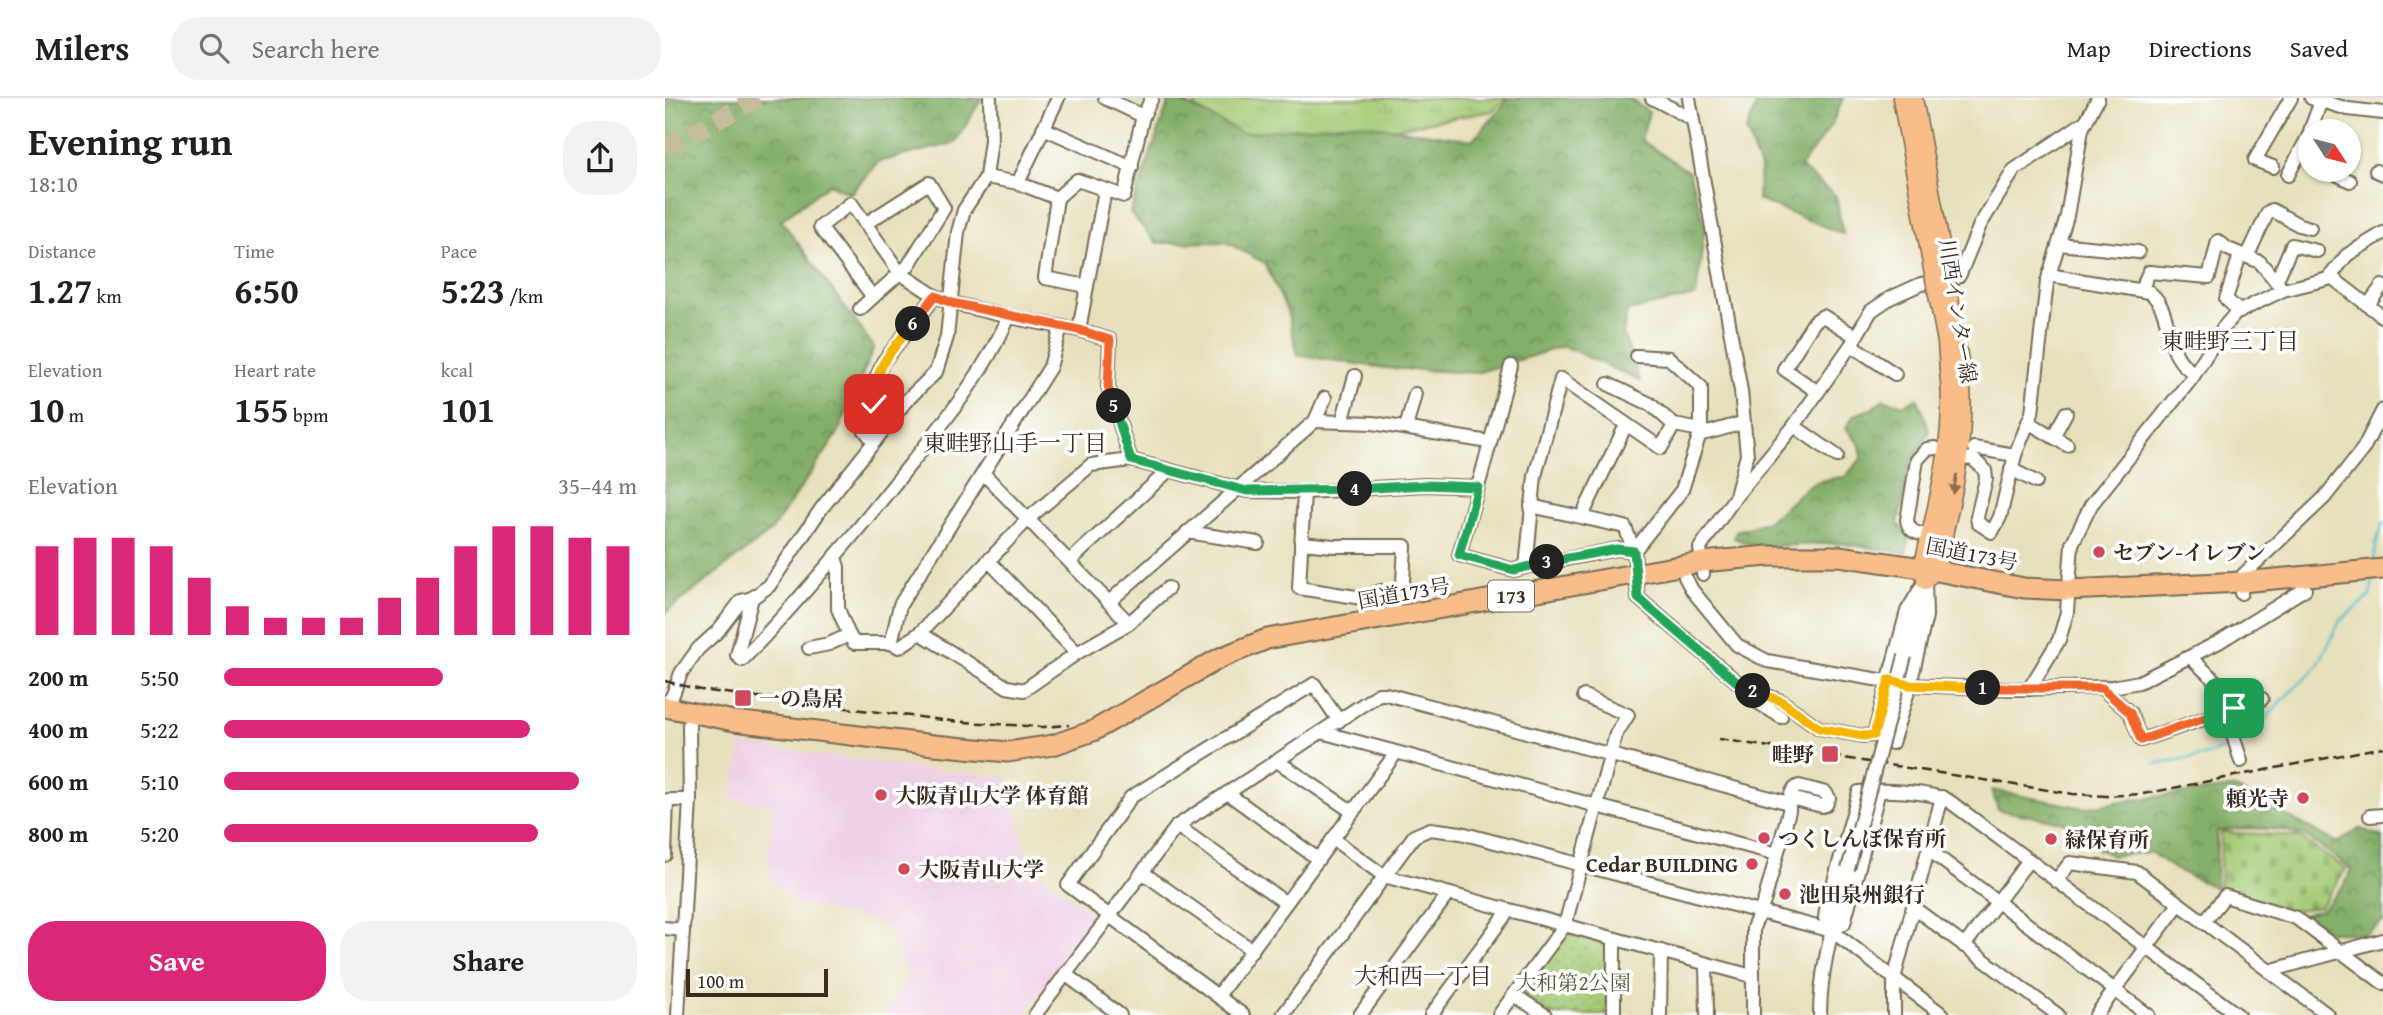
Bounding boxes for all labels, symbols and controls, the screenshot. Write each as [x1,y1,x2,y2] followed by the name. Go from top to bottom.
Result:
[171,17,661,80] search box
[35,24,129,72] text: Milers
[195,29,233,67] icon: search
[251,29,380,68] text: Search here
[2067,31,2111,66] text: Map
[2149,31,2252,66] text: Directions
[2290,31,2348,66] text: Saved
[28,113,232,169] text: Evening run
[2298,119,2361,182] north arrow
[2298,119,2361,182] map controls
[563,121,637,195] button: share
[28,167,78,200] text: 18:10
[1931,236,1985,386] street label: 川西インター線
[28,237,96,265] text: Distance
[234,237,275,265] text: Time
[441,237,477,265] text: Pace
[28,265,92,316] text: 1.27
[234,265,299,316] text: 6:50
[441,265,505,316] text: 5:23
[92,282,122,310] text: km
[505,282,543,310] text: /km
[895,306,931,342] pin: 6
[908,309,917,337] text: 6
[2161,324,2299,357] district label: 東畦野三丁目
[28,356,102,384] text: Elevation
[234,356,316,384] text: Heart rate
[441,356,473,384] text: kcal
[844,374,904,434] pin
[28,384,64,435] text: 10
[234,384,289,435] text: 155
[441,384,495,435] text: 101
[855,385,893,423] icon: check
[1097,388,1131,424] pin: 5
[1109,391,1118,419] text: 5
[64,401,84,429] text: m
[289,401,329,429] text: bpm
[923,426,1107,459] district label: 東畦野山手一丁目
[28,469,118,502] text: Elevation
[558,469,637,502] text: 35–44 m
[1337,472,1373,506] pin: 4
[1949,473,1960,495] one-way arrow
[1350,474,1359,502] text: 4
[1923,530,2021,578] street label: 国道173号
[2113,537,2266,568] place label: セブン-イレブン
[2091,544,2107,560] marker: セブン-イレブン
[1529,545,1565,580] pin: 3
[1542,547,1551,575] text: 3
[1355,570,1453,616] street label: 国道173号
[1488,580,1534,611] road number: 173
[28,661,89,694] text: 200 m
[140,661,179,694] text: 5:50
[1965,670,2001,706] pin: 1
[1978,673,1987,701] text: 1
[1735,674,1771,708] pin: 2
[1748,676,1757,704] text: 2
[2204,678,2264,738] pin
[759,683,843,714] place label: 一の鳥居
[733,688,753,708] marker: 一の鳥居
[2215,689,2253,727] icon: arrive
[28,713,89,746] text: 400 m
[140,713,179,746] text: 5:22
[1772,739,1814,770] place label: 畦野
[1820,744,1840,764] marker: 畦野
[28,765,89,798] text: 600 m
[140,765,179,798] text: 5:10
[895,780,1089,811] place label: 大阪青山大学 体育館
[2226,783,2289,814] place label: 頼光寺
[873,787,889,803] marker: 大阪青山大学 体育館
[2295,790,2311,806] marker: 頼光寺
[28,817,89,850] text: 800 m
[140,817,179,850] text: 5:20
[1778,823,1946,854] place label: つくしんぼ保育所
[2065,824,2149,855] place label: 緑保育所
[1756,830,1772,846] marker: つくしんぼ保育所
[2043,831,2059,847] marker: 緑保育所
[1586,849,1738,880] place label: Cedar BUILDING
[918,854,1044,885] place label: 大阪青山大学
[1744,856,1760,872] marker: Cedar BUILDING
[896,861,912,877] marker: 大阪青山大学
[1799,879,1925,910] place label: 池田泉州銀行
[1777,886,1793,902] marker: 池田泉州銀行
[28,921,326,1001] button: Save
[340,921,637,1001] button: Share
[1354,959,1492,992] district label: 大和西一丁目
[686,966,828,998] scale bar
[697,967,744,995] text: 100 m
[1515,967,1631,998] park label: 大和第2公園

